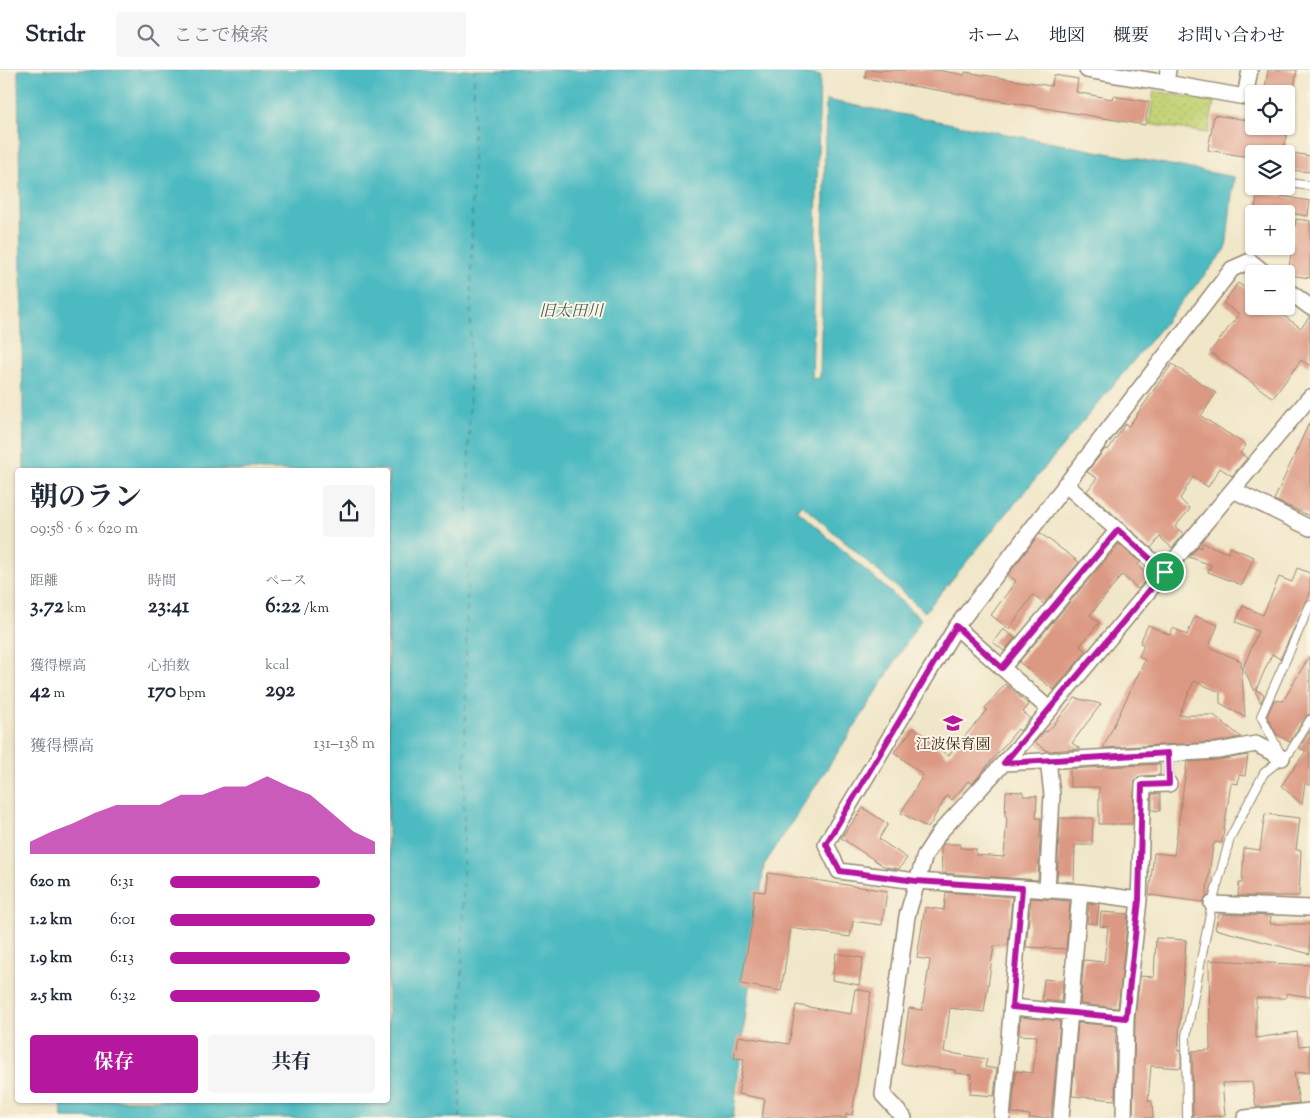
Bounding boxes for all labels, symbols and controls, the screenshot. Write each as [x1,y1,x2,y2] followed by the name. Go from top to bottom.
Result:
[116,12,466,57] search box
[25,18,86,52] text: Stridr
[134,21,162,49] icon: search
[174,23,269,50] text: ここで検索
[967,24,1021,50] text: ホーム
[1049,24,1085,50] text: 地図
[1113,24,1149,50] text: 概要
[1177,24,1285,50] text: お問い合わせ
[1245,85,1295,315] map controls
[1245,85,1295,135] button: locate
[1245,145,1295,195] button: layers
[1245,205,1295,255] button: +
[1245,265,1295,315] button: −
[539,301,605,324] water label: 旧太田川
[30,479,142,519] text: 朝のラン
[323,485,375,537] button: share
[30,518,138,541] text: 09:58 · 6 × 620 m
[1144,551,1186,593] pin
[1151,558,1179,586] icon: arrive
[30,572,58,592] text: 距離
[148,572,176,592] text: 時間
[265,572,307,592] text: ペース
[30,592,64,622] text: 3.72
[148,592,189,622] text: 23:41
[265,592,301,622] text: 6:22
[64,599,86,619] text: km
[301,599,329,619] text: /km
[265,656,289,676] text: kcal
[30,657,86,677] text: 獲得標高
[148,657,190,677] text: 心拍数
[265,676,295,706] text: 292
[30,677,50,707] text: 42
[148,677,176,707] text: 170
[50,684,65,704] text: m
[176,684,206,704] text: bpm
[942,712,964,734] school or university icon: 江波保育園
[313,733,375,756] text: 131–138 m
[915,735,991,756] place label: 江波保育園
[30,736,94,759] text: 獲得標高
[30,871,70,894] text: 620 m
[110,871,134,894] text: 6:31
[30,909,72,932] text: 1.2 km
[110,909,136,932] text: 6:01
[30,947,72,970] text: 1.9 km
[110,947,134,970] text: 6:13
[30,985,72,1008] text: 2.5 km
[110,985,136,1008] text: 6:32
[30,1035,198,1093] button: 保存
[208,1035,375,1093] button: 共有

